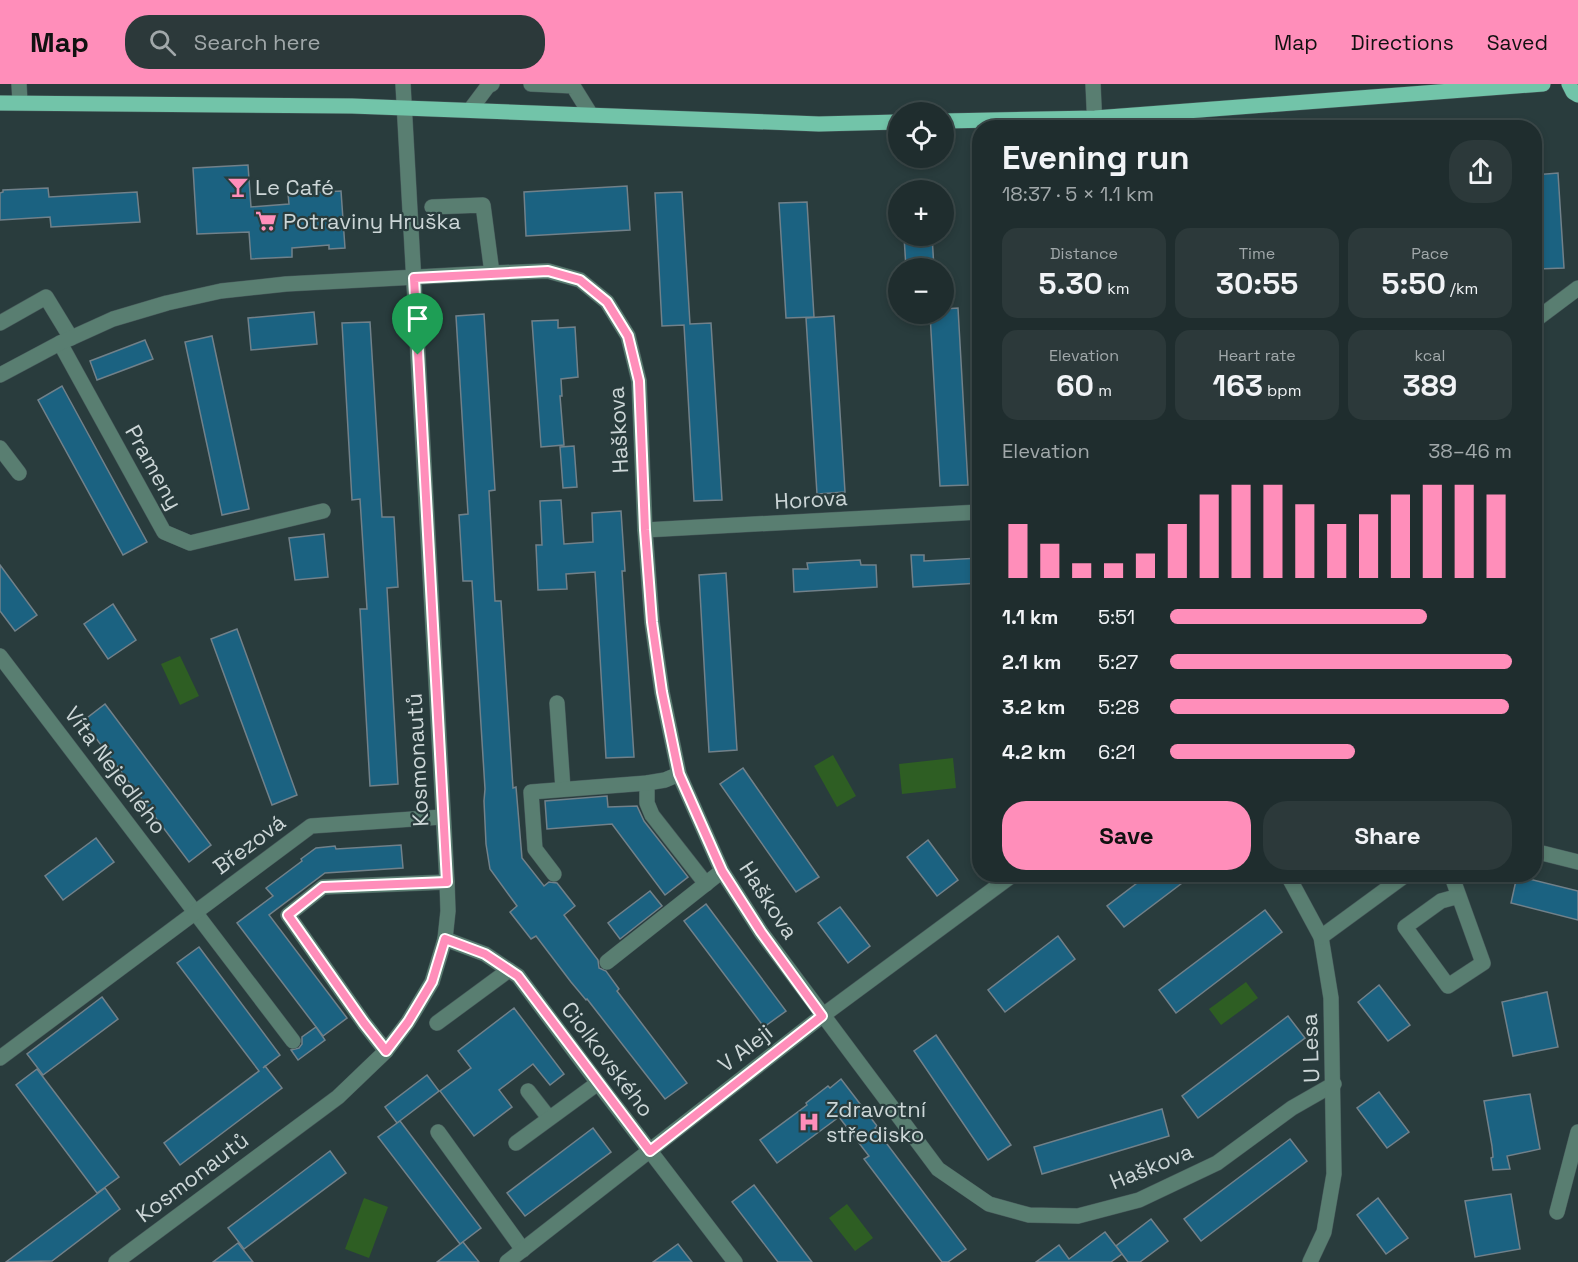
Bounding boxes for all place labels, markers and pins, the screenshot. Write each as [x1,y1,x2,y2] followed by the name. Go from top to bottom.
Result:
[255,173,334,201] place label: Le Café
[226,175,250,199] bar icon: Le Café
[283,207,461,235] place label: Potraviny Hruška
[254,209,278,233] supermarket icon: Potraviny Hruška
[392,293,443,355] pin
[826,1095,927,1148] place label: Zdravotní středisko
[797,1110,821,1134] hospital icon: Zdravotní středisko

